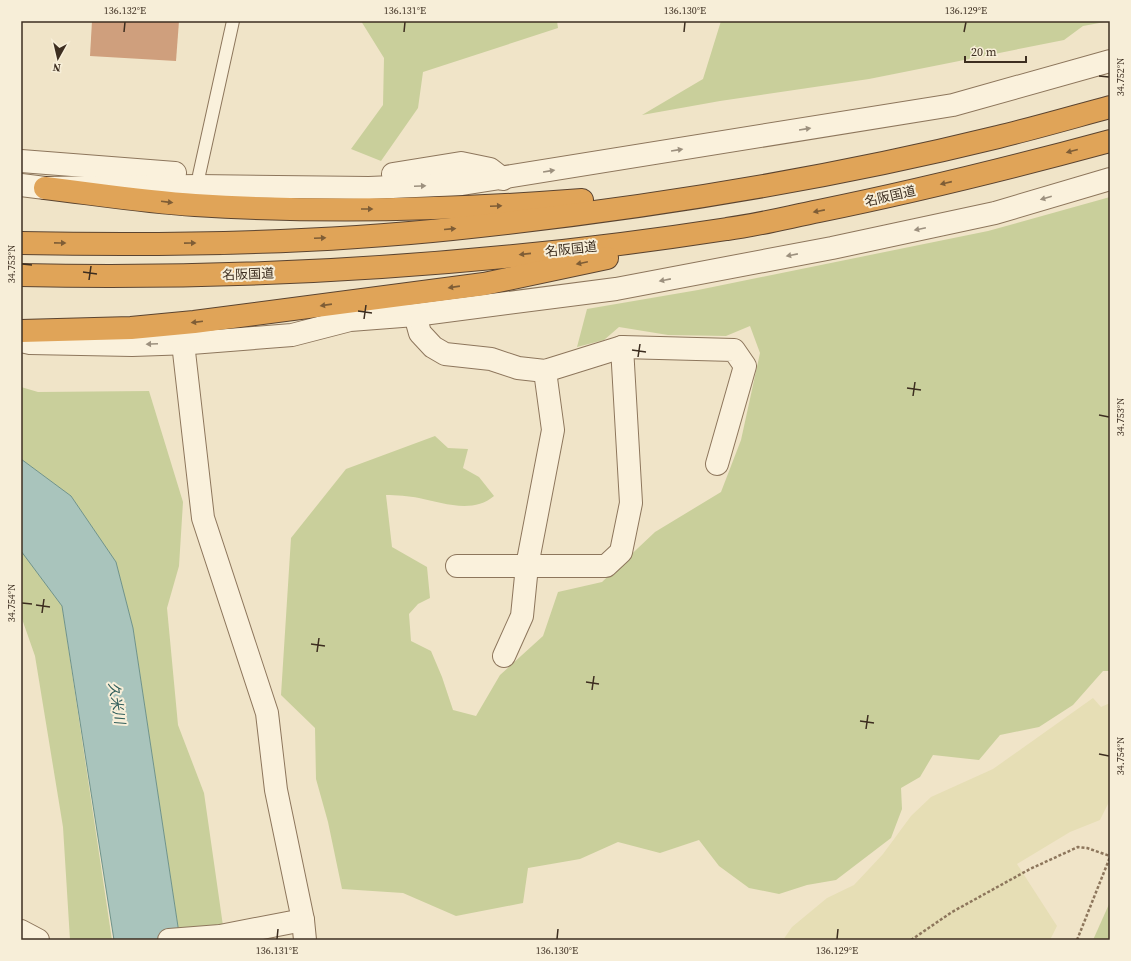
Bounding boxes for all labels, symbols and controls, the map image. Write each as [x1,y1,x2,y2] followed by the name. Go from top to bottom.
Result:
[104,4,146,17] text: 136.132°E
[384,4,426,17] text: 136.131°E
[664,4,706,17] text: 136.130°E
[945,4,987,17] text: 136.129°E
[38,38,78,78] north arrow
[965,38,1026,64] scale bar
[971,44,997,60] text: 20 m
[1114,58,1127,96] text: 34.752°N
[52,59,62,75] text: N
[799,125,811,131] one-way arrow
[671,147,683,153] one-way arrow
[1066,149,1079,155] one-way arrow
[542,168,555,174] one-way arrow
[940,180,952,186] one-way arrow
[863,182,917,210] street label: 名阪国道
[414,183,427,189] one-way arrow
[1039,195,1051,201] one-way arrow
[161,199,173,205] one-way arrow
[490,203,503,209] one-way arrow
[361,206,374,212] one-way arrow
[813,208,825,214] one-way arrow
[444,226,456,232] one-way arrow
[913,226,926,232] one-way arrow
[314,235,326,242] one-way arrow
[544,238,598,260] street label: 名阪国道
[54,240,66,247] one-way arrow
[184,240,197,246] one-way arrow
[5,245,18,283] text: 34.753°N
[519,251,531,258] one-way arrow
[786,253,798,259] one-way arrow
[576,261,588,267] one-way arrow
[222,265,274,283] street label: 名阪国道
[658,277,671,283] one-way arrow
[448,284,461,291] one-way arrow
[320,302,332,308] one-way arrow
[191,318,203,325] one-way arrow
[146,341,158,348] one-way arrow
[1114,398,1127,436] text: 34.753°N
[5,584,18,622] text: 34.754°N
[104,681,130,727] water label: 久米川
[1114,737,1127,775] text: 34.754°N
[256,944,298,957] text: 136.131°E
[536,944,578,957] text: 136.130°E
[816,944,858,957] text: 136.129°E

